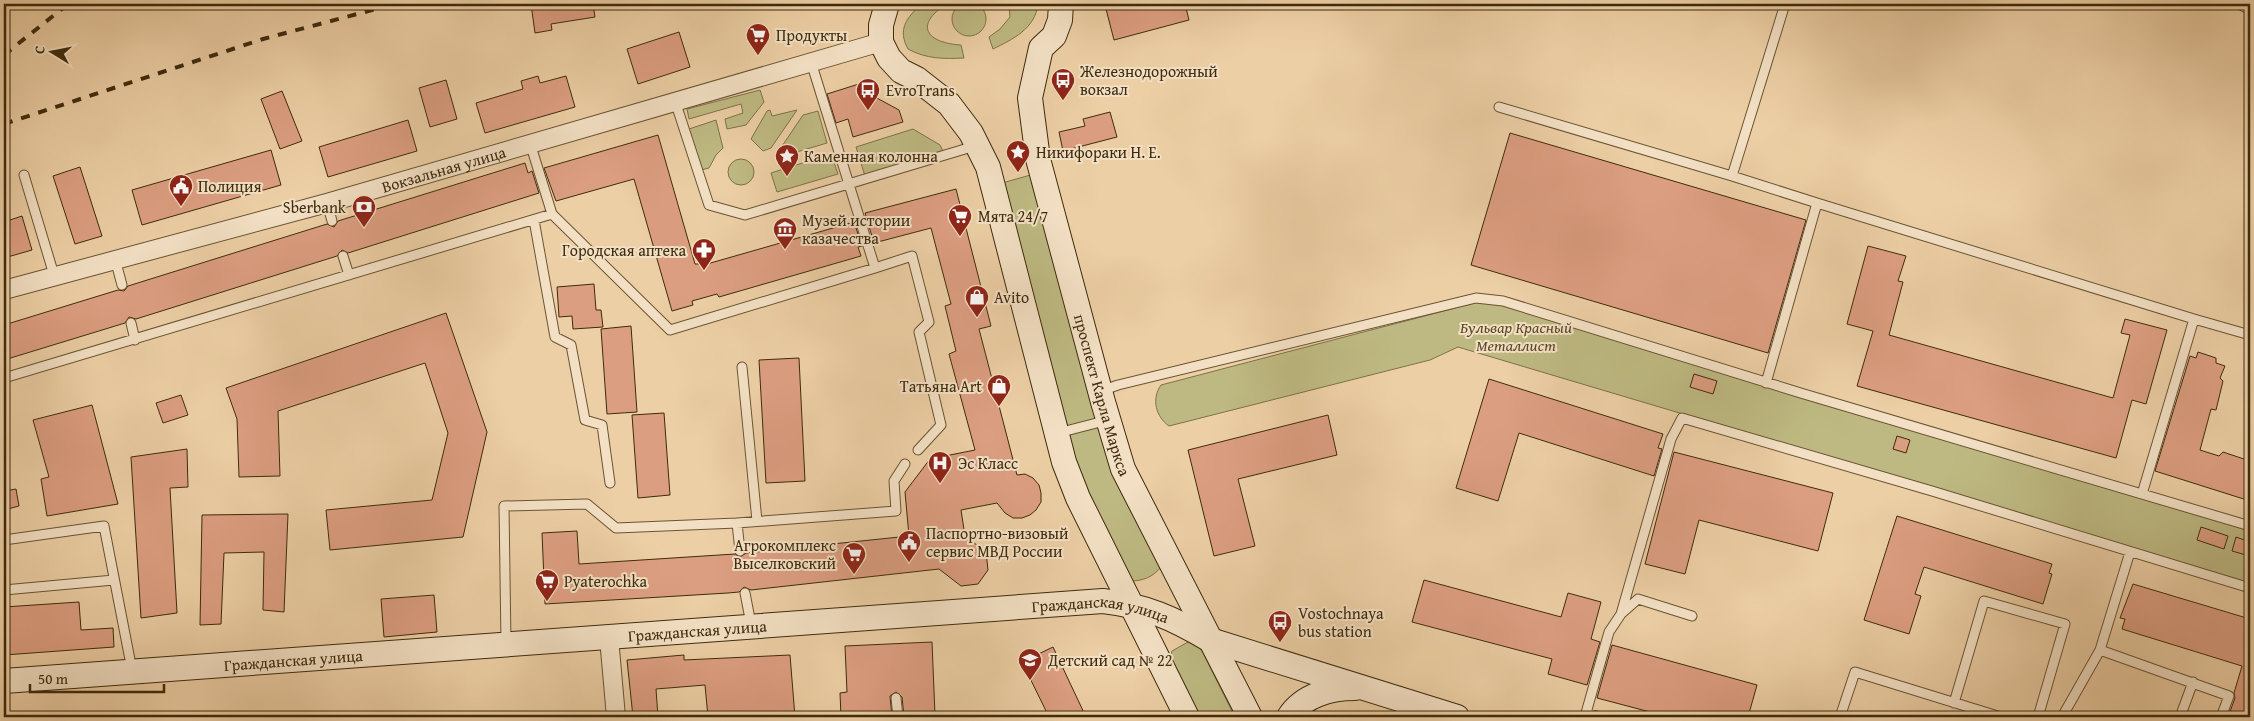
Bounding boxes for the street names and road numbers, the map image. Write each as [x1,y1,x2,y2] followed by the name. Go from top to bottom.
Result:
[379,140,509,199] street label: Вокзальная улица
[1068,311,1137,481] street label: проспект Карла Маркса
[1031,589,1173,629] street label: Гражданская улица
[627,613,768,648] street label: Гражданская улица
[223,643,364,677] street label: Гражданская улица

